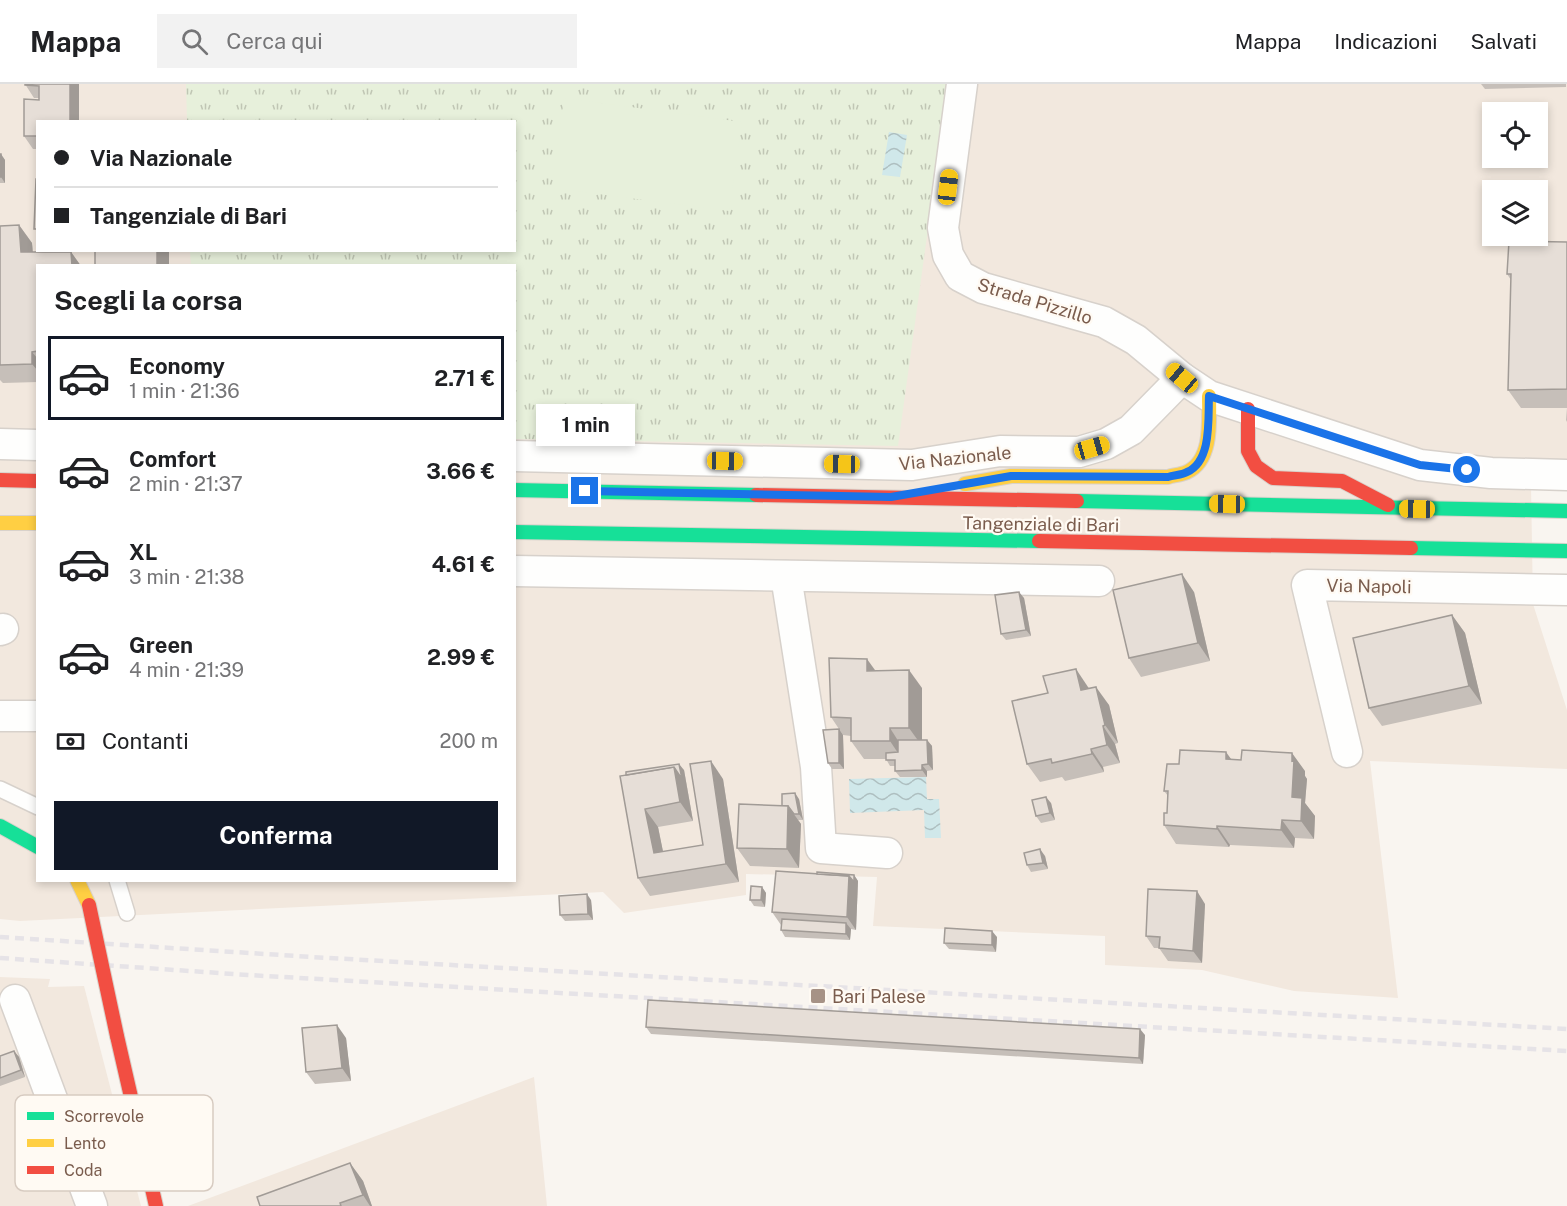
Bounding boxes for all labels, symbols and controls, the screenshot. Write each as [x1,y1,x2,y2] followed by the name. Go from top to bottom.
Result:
[157,14,577,68] search box
[30,25,121,58] text: Mappa
[178,25,211,58] icon: search
[226,28,323,54] text: Cerca qui
[1235,29,1301,54] text: Mappa
[1334,29,1438,54] text: Indicazioni
[1471,29,1537,54] text: Salvati
[1482,102,1548,246] map controls
[1482,102,1548,168] button: locate
[90,145,232,171] text: Via Nazionale
[937,168,959,206] car
[1482,180,1548,246] button: layers
[90,203,287,229] text: Tangenziale di Bari
[975,274,1095,328] street label: Strada Pizzillo
[54,284,243,316] text: Scegli la corsa
[57,351,111,405] icon: car
[129,353,225,379] text: Economy
[1162,360,1202,396] car
[434,365,495,391] text: 2.71 €
[129,379,240,403] text: 1 min · 21:36
[536,404,634,446] callout: 1 min
[561,413,610,437] text: 1 min
[1072,434,1112,462] car
[898,442,1012,474] street label: Via Nazionale
[57,444,111,498] icon: car
[129,446,216,472] text: Comfort
[707,452,743,470] car
[824,455,860,473] car
[1453,456,1480,483] route start
[426,458,495,484] text: 3.66 €
[129,472,243,496] text: 2 min · 21:37
[571,477,598,504] route end
[1209,495,1245,513] car
[1399,500,1435,518] car
[962,512,1120,536] street label: Tangenziale di Bari
[57,537,111,591] icon: car
[129,539,157,565] text: XL
[431,551,495,577] text: 4.61 €
[129,565,245,589] text: 3 min · 21:38
[1326,575,1412,597] street label: Via Napoli
[57,630,111,684] icon: car
[129,632,193,658] text: Green
[427,644,495,670] text: 2.99 €
[129,658,244,682] text: 4 min · 21:39
[54,725,87,758] icon: cash
[102,728,189,754] text: Contanti
[440,729,498,753] text: 200 m
[54,801,498,870] button: Conferma
[832,986,926,1007] place label: Bari Palese
[809,987,827,1005] marker: Bari Palese
[15,1095,213,1191] legend
[64,1107,144,1126] text: Scorrevole
[64,1134,106,1153] text: Lento
[64,1161,102,1180] text: Coda

